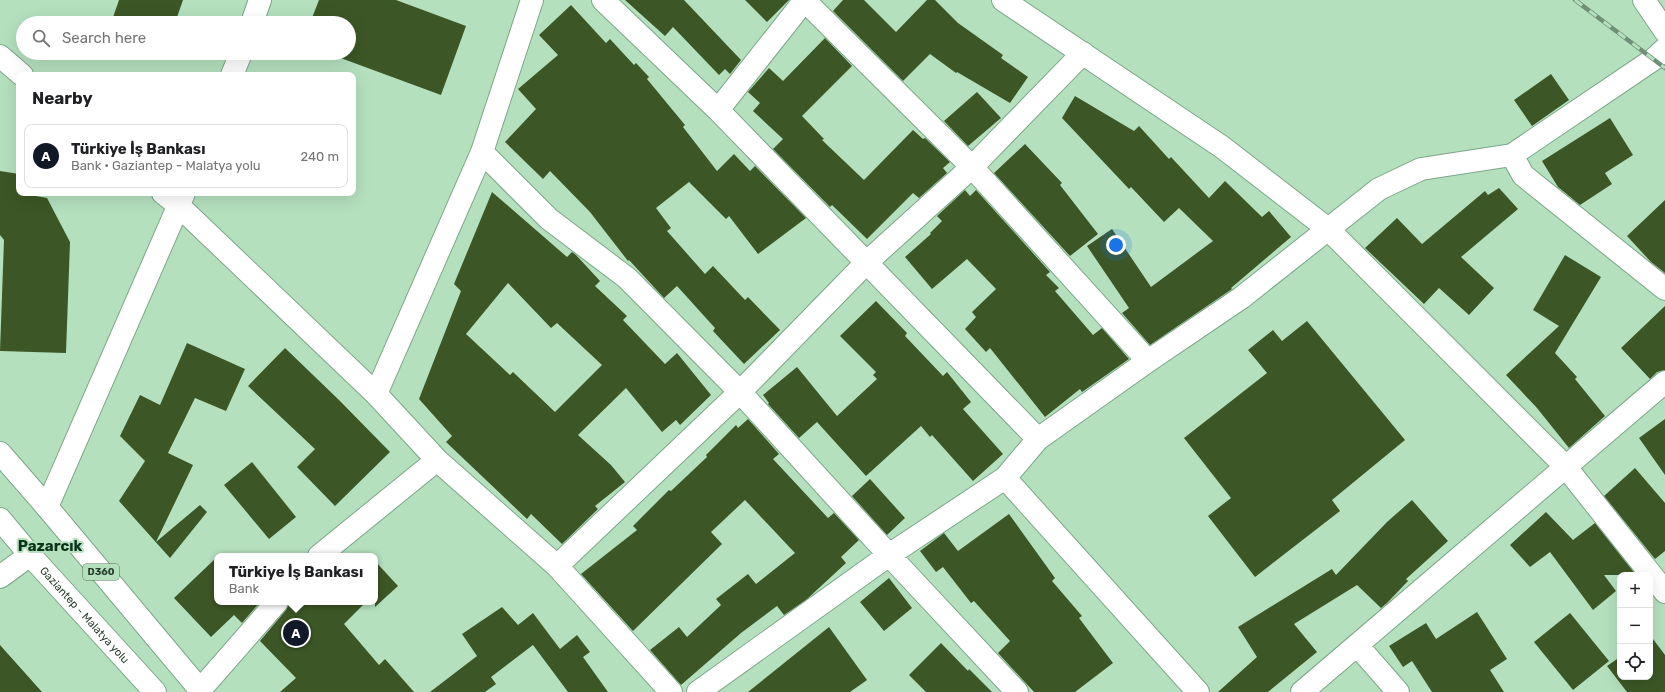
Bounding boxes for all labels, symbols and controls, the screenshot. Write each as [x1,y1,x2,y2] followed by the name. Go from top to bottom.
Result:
[16,16,356,60] search box
[30,27,52,49] icon: search
[62,29,146,47] text: Search here
[32,88,93,108] text: Nearby
[71,140,205,158] text: Türkiye İş Bankası
[41,149,51,164] text: A
[300,149,339,164] text: 240 m
[71,158,261,173] text: Bank · Gaziantep - Malatya yolu
[1106,235,1126,255] your location
[18,537,83,555] district label: Pazarcık
[214,553,378,605] popup
[229,563,363,581] text: Türkiye İş Bankası
[37,564,132,666] street label: Gaziantep - Malatya yolu
[83,564,119,580] road number: D360
[1617,572,1653,680] map controls
[1617,572,1653,608] button: +
[229,581,259,596] text: Bank
[1617,608,1653,644] button: −
[283,618,309,648] pin: A
[1617,644,1653,680] button: locate

